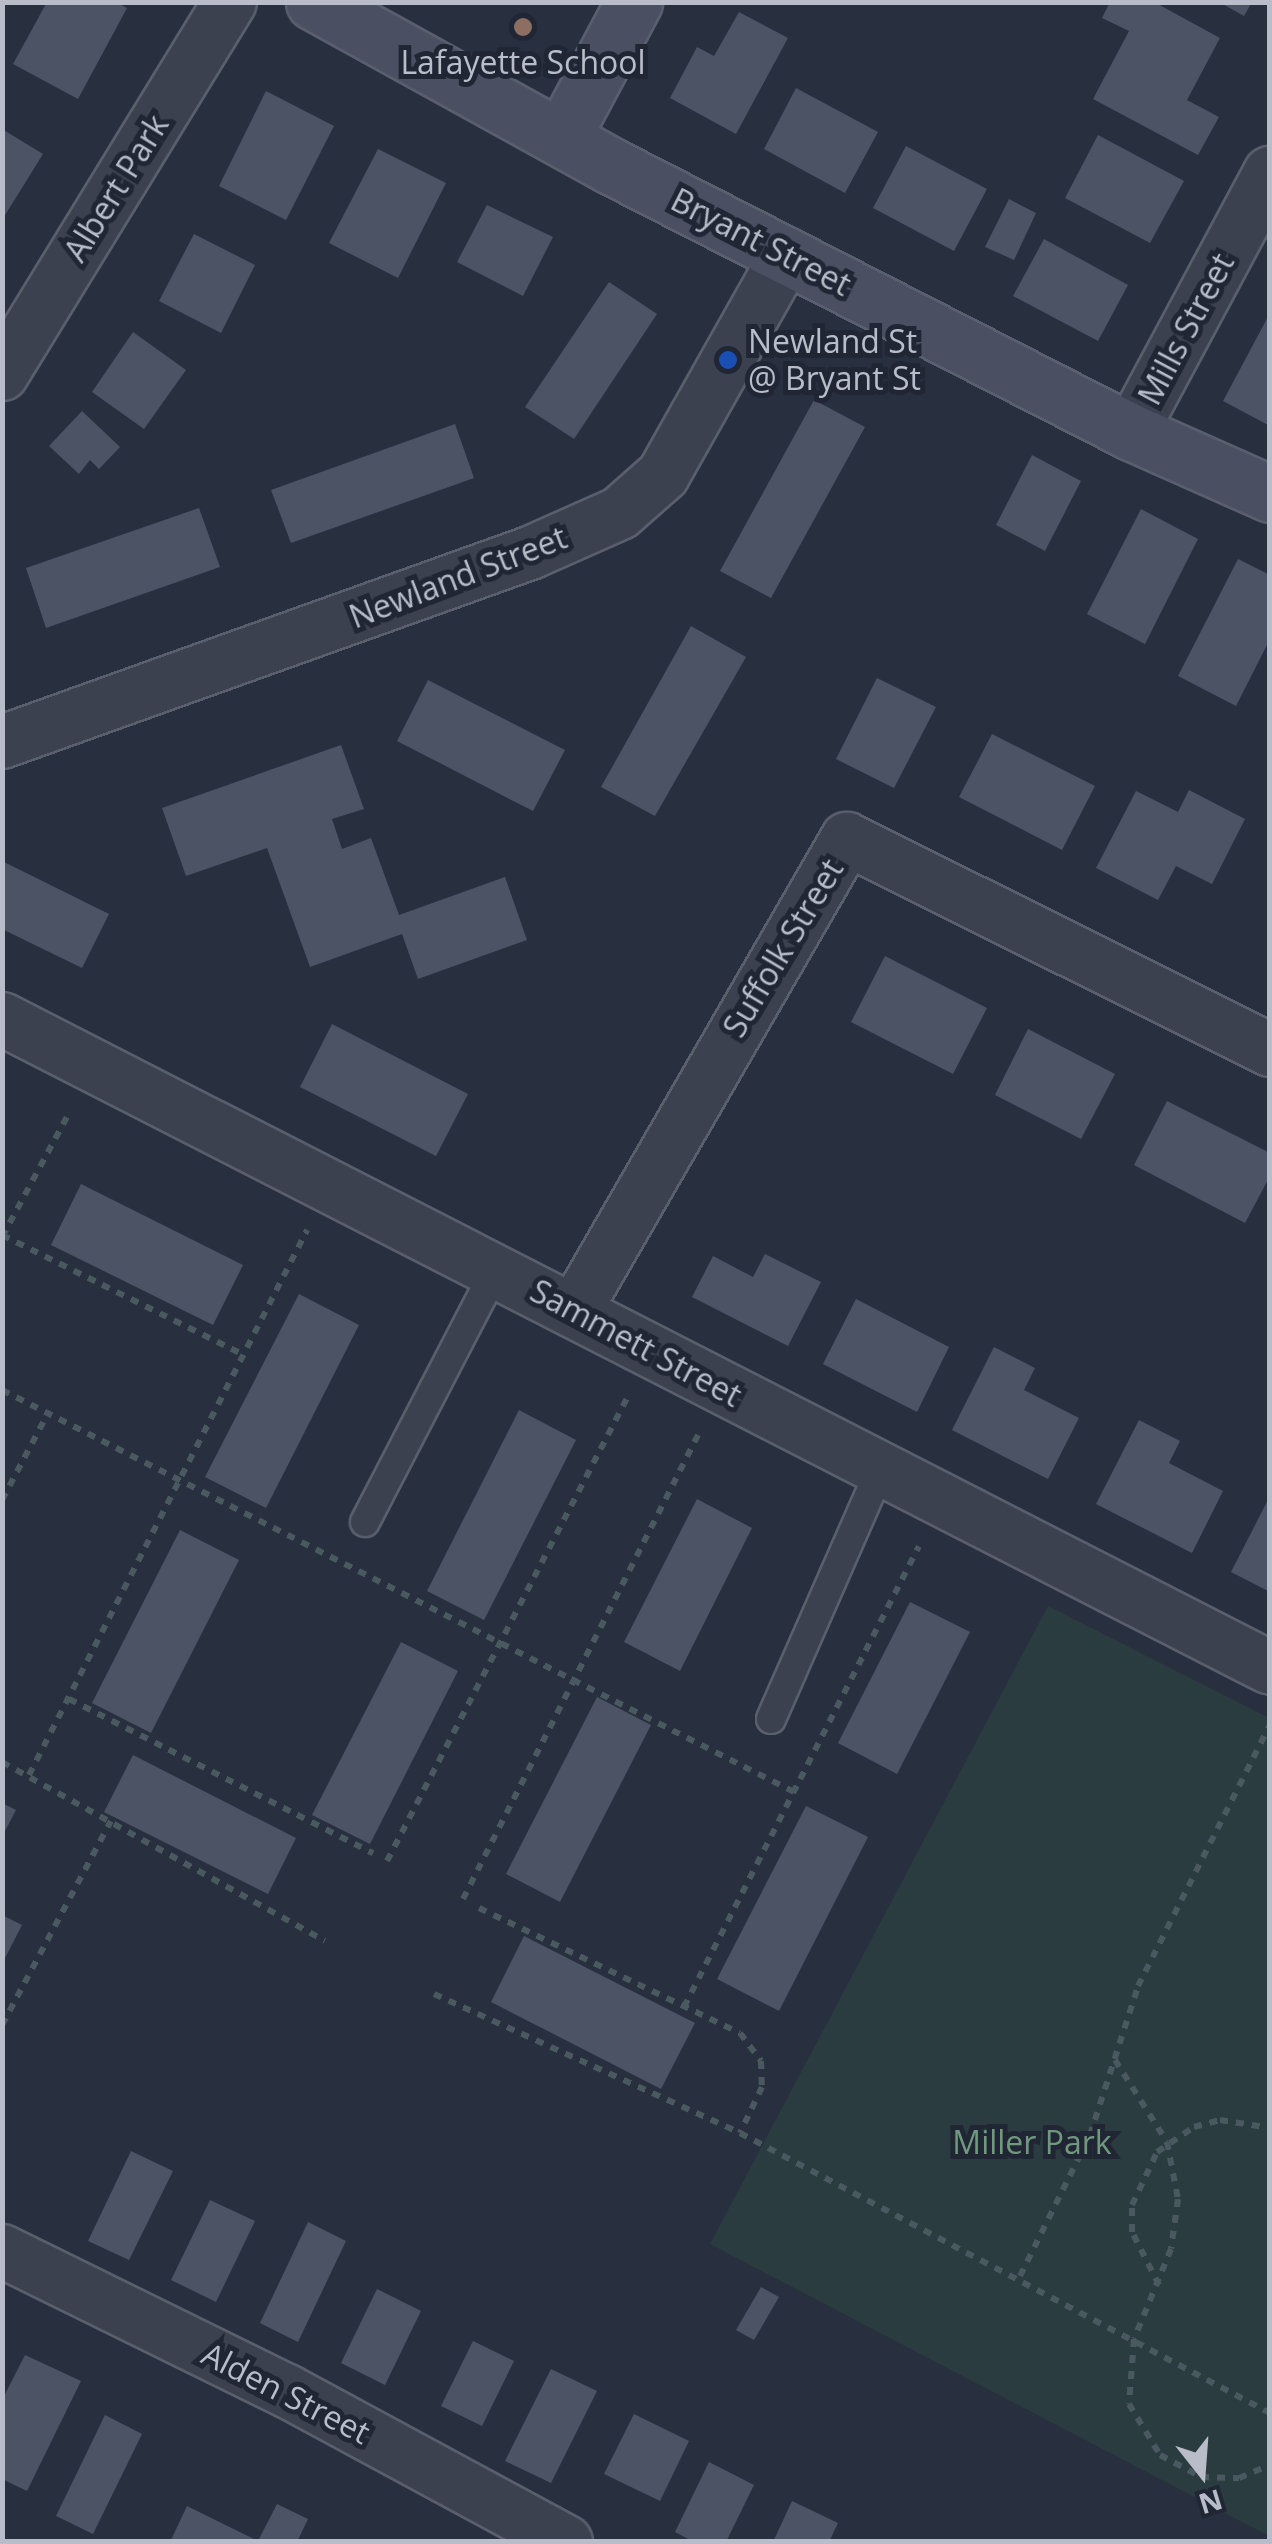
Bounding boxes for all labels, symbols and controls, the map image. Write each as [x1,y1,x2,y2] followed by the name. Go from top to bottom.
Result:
[512,16,534,38] marker: Lafayette School
[400,43,646,81] place label: Lafayette School
[56,108,176,268] street label: Albert Park
[665,180,857,304] street label: Bryant Street
[1130,247,1242,411] street label: Mills Street
[748,323,921,398] place label: Newland St @ Bryant St
[717,349,739,371] marker: Newland St @ Bryant St
[344,518,572,636] street label: Newland Street
[715,852,851,1044] street label: Suffolk Street
[524,1271,748,1415] street label: Sammett Street
[952,2123,1112,2161] park label: Miller Park
[196,2334,376,2452] street label: Alden Street
[1152,2424,1252,2524] north arrow
[1194,2481,1227,2524] text: N

